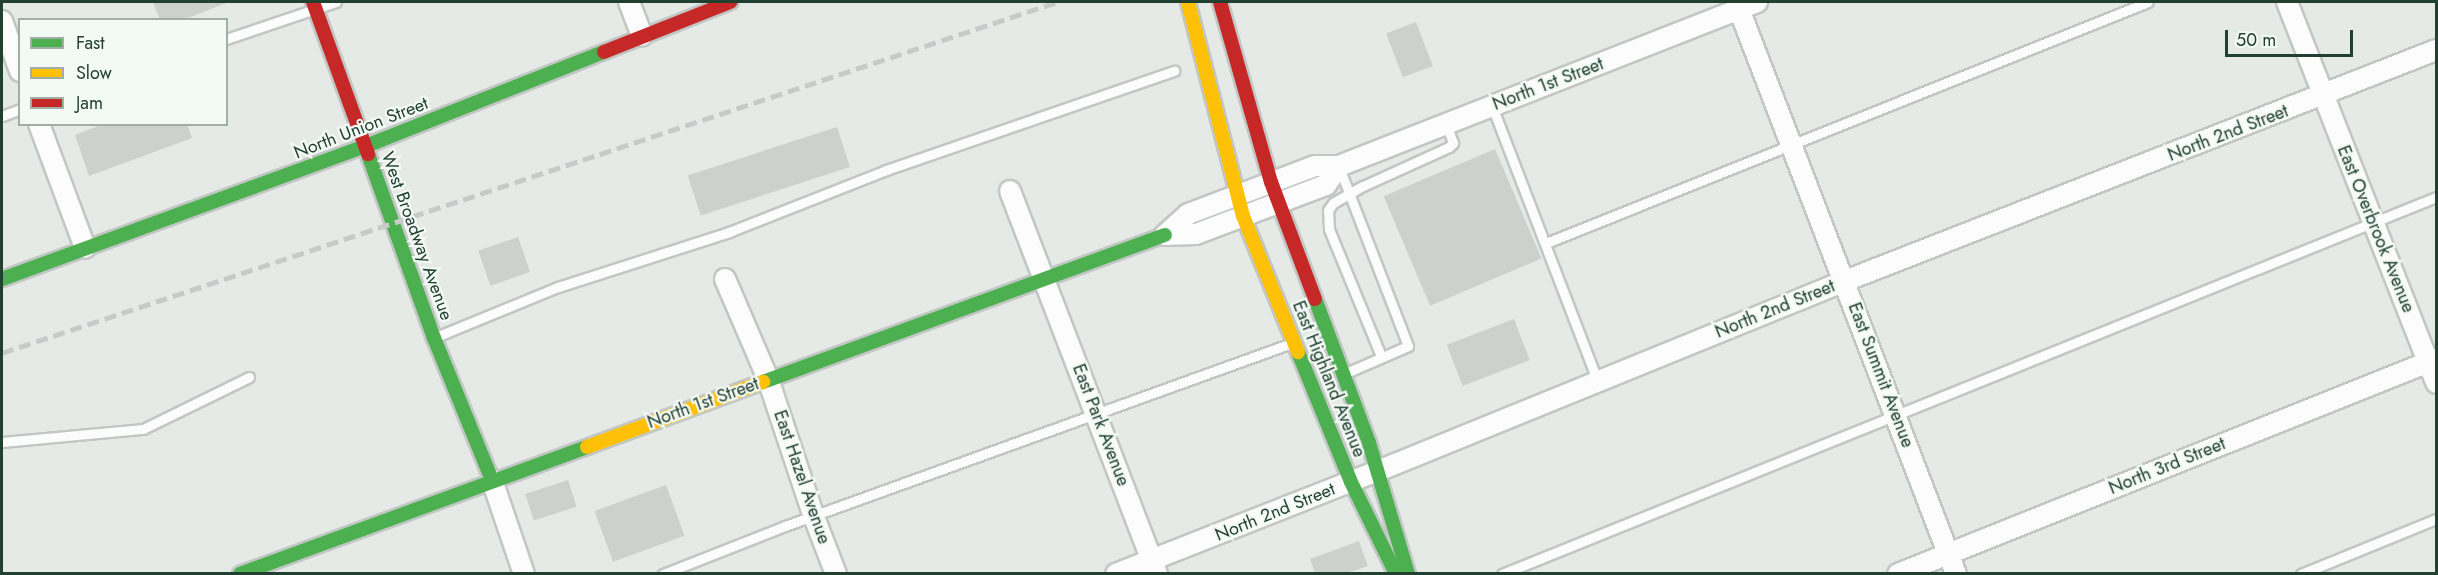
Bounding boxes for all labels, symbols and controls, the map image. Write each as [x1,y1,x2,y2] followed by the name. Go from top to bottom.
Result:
[18,18,228,126] legend
[2228,18,2356,56] scale bar
[2236,27,2276,53] text: 50 m
[76,30,105,56] text: Fast
[1489,53,1607,115] street label: North 1st Street
[76,60,112,86] text: Slow
[76,90,103,116] text: Jam
[291,92,431,164] street label: North Union Street
[2165,100,2291,166] street label: North 2nd Street
[2333,142,2419,316] street label: East Overbrook Avenue
[376,149,458,323] street label: West Broadway Avenue
[1712,275,1838,343] street label: North 2nd Street
[1288,298,1370,460] street label: East Highland Avenue
[1843,300,1919,450] street label: East Summit Avenue
[1068,361,1134,489] street label: East Park Avenue
[644,373,762,433] street label: North 1st Street
[769,407,835,547] street label: East Hazel Avenue
[2106,433,2228,499] street label: North 3rd Street
[1212,478,1338,546] street label: North 2nd Street

